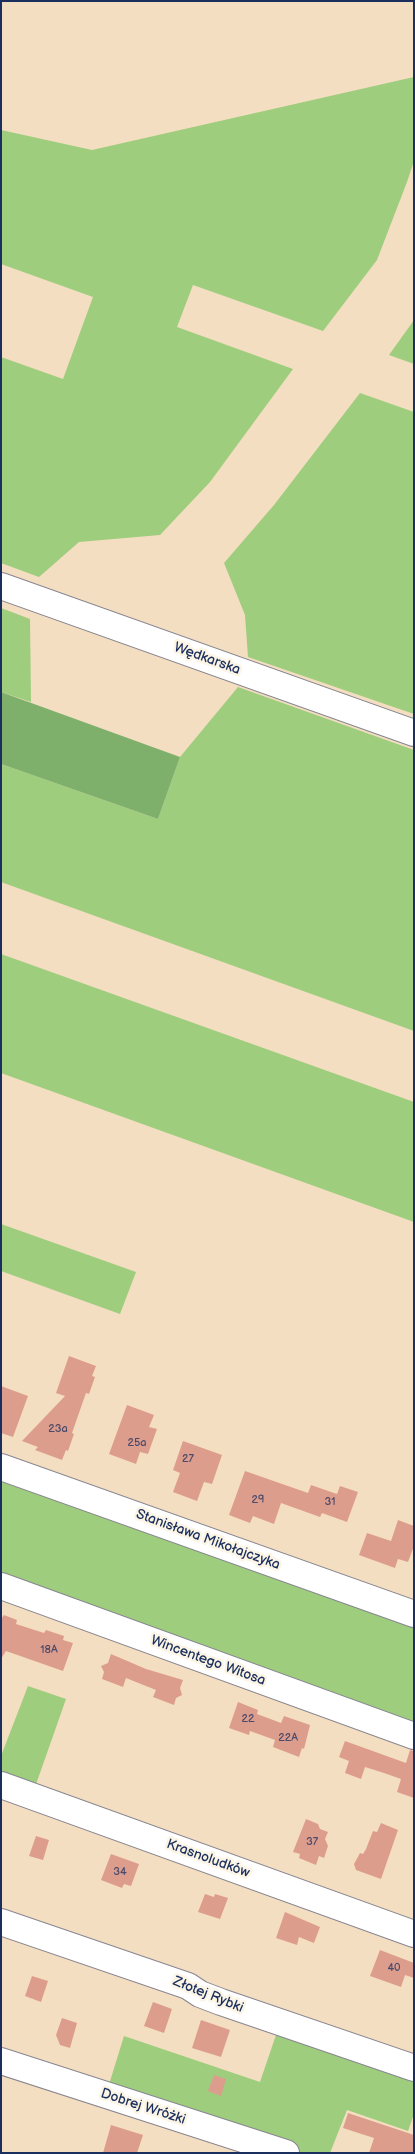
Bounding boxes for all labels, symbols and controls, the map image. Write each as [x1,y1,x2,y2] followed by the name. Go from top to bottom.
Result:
[172,639,242,679] street label: Wędkarska
[48,1422,68,1436] house number: 23a
[127,1436,147,1450] house number: 25a
[182,1452,194,1466] house number: 27
[252,1493,264,1507] house number: 29
[324,1495,336,1509] house number: 31
[134,1506,282,1574] street label: Stanisława Mikołajczyka
[148,1632,268,1690] street label: Wincentego Witosa
[40,1643,58,1657] house number: 18A
[242,1712,254,1726] house number: 22
[278,1731,298,1745] house number: 22A
[306,1835,318,1849] house number: 37
[164,1836,252,1882] street label: Krasnoludków
[113,1865,127,1879] house number: 34
[387,1961,401,1975] house number: 40
[170,1973,246,2017] street label: Złotej Rybki
[98,2085,188,2129] street label: Dobrej Wróżki

